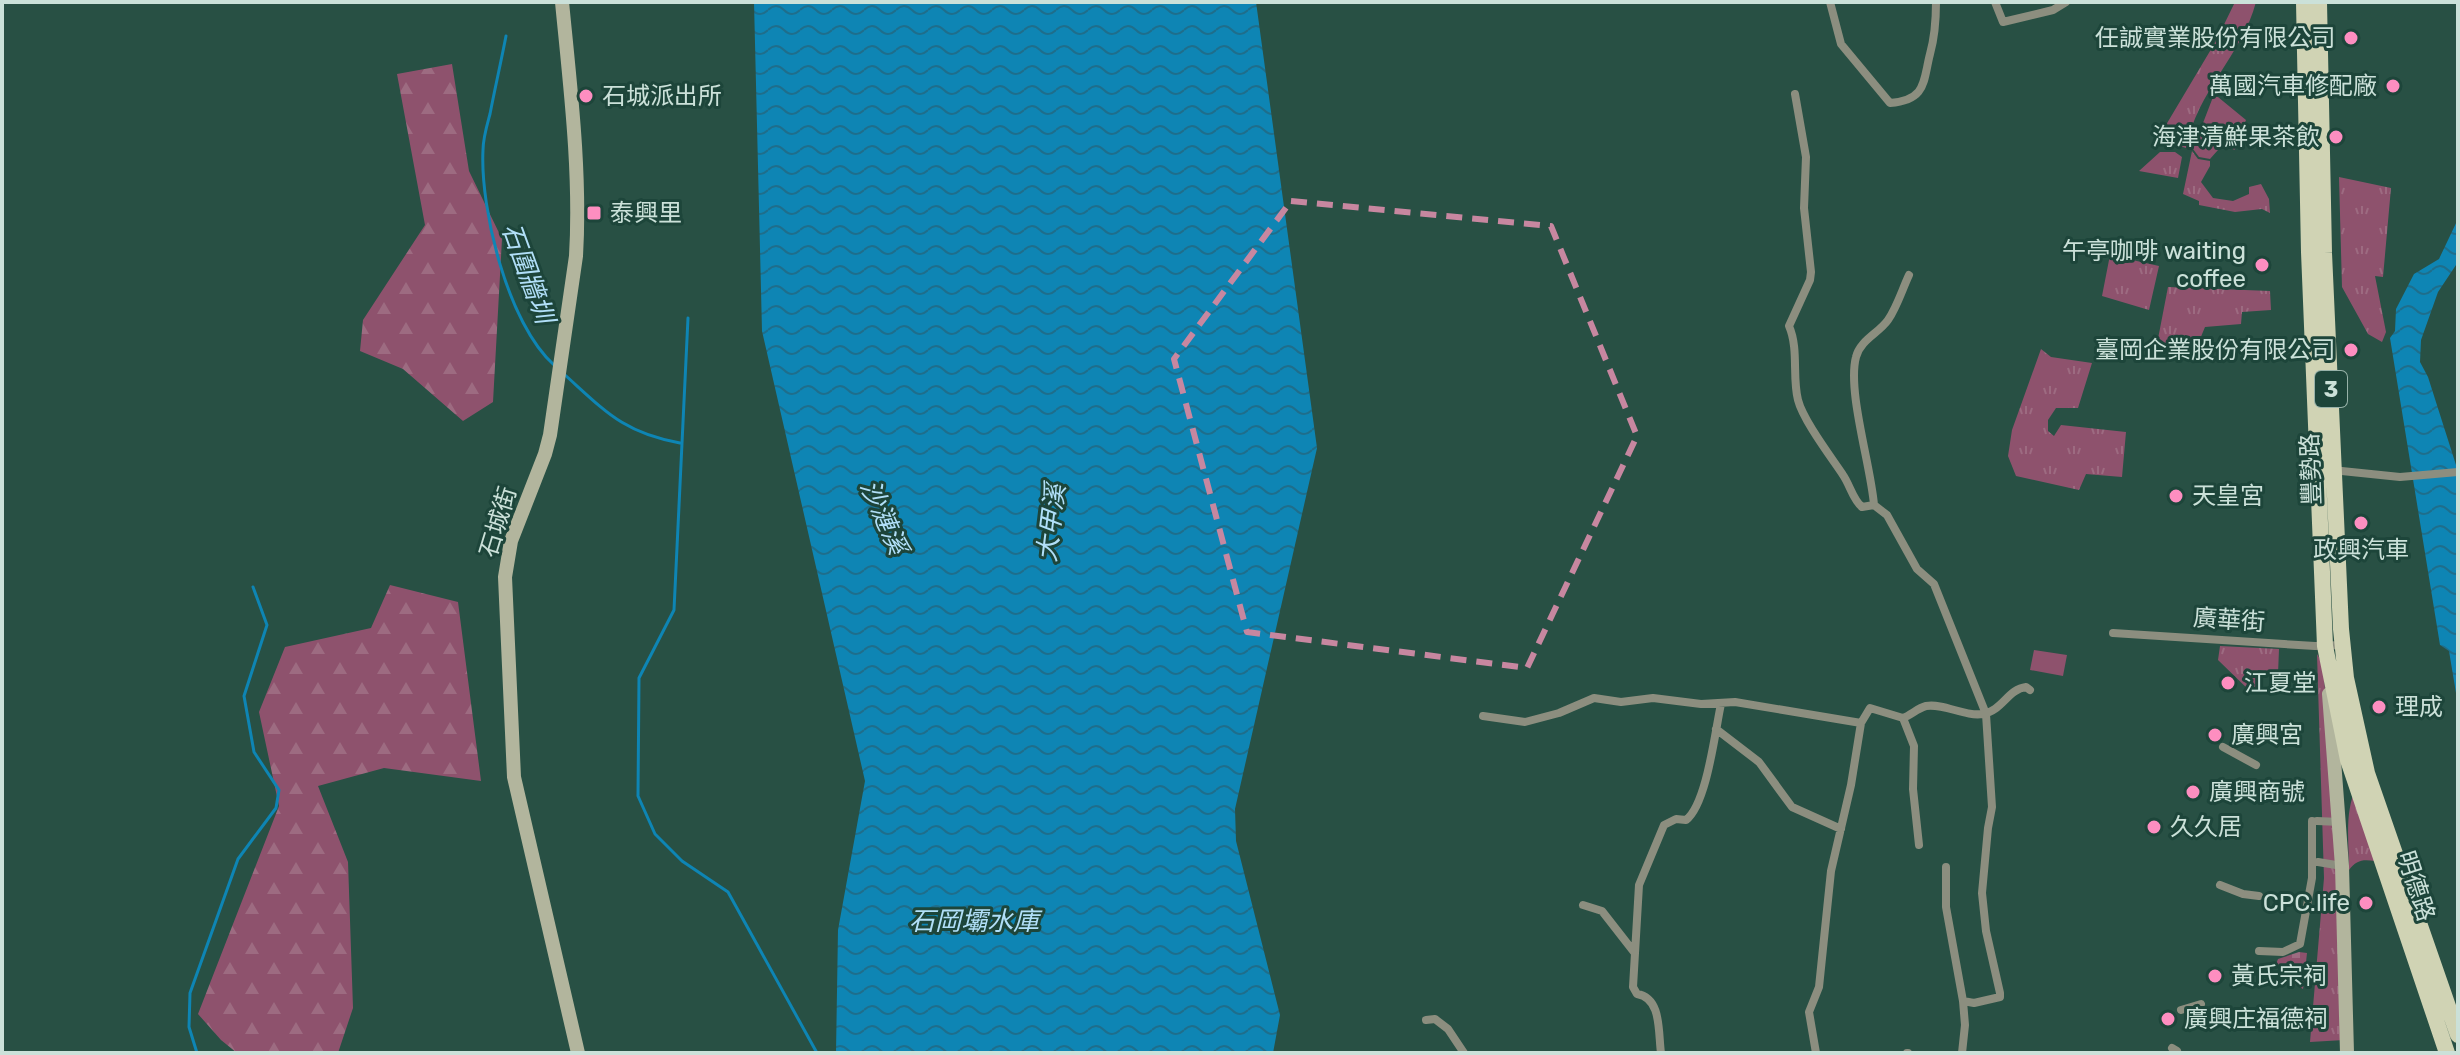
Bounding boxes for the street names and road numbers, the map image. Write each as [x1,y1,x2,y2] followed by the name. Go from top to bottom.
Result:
[2315,371,2347,407] road number: 3
[2296,433,2326,505] street label: 豐勢路
[474,483,522,561] street label: 石城街
[2192,604,2266,636] street label: 廣華街
[2392,847,2440,925] street label: 明德路

